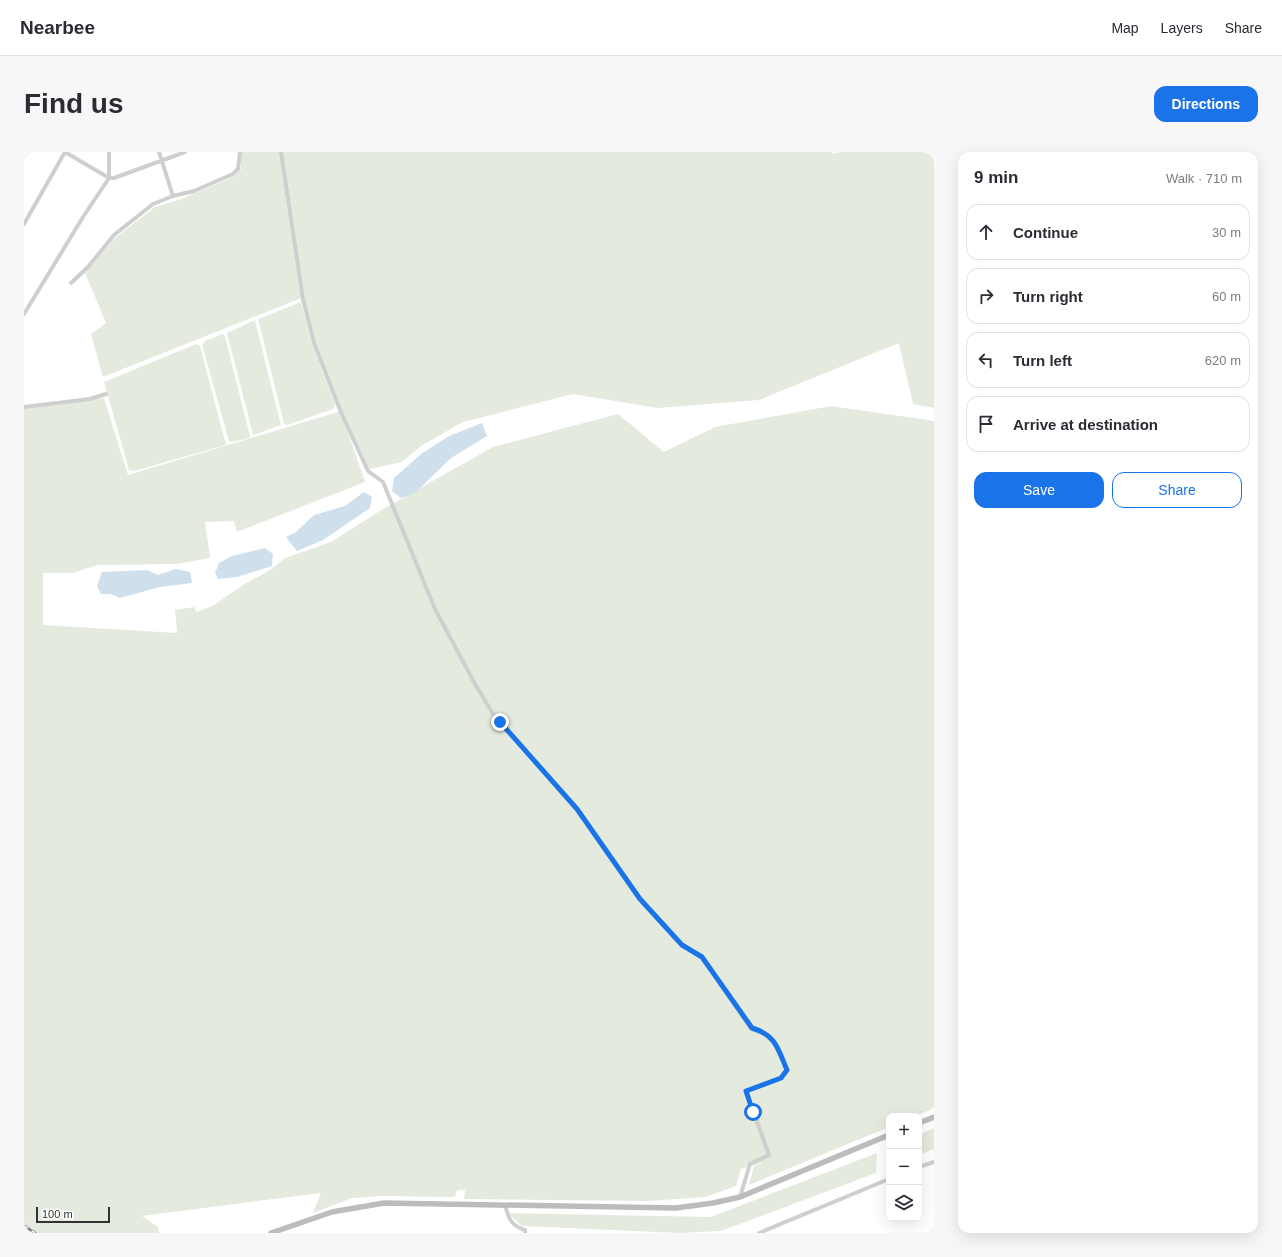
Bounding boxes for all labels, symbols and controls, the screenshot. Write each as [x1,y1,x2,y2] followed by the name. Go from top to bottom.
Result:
[20,17,95,38] text: Nearbee
[1111,20,1139,36] text: Map
[1161,20,1203,36] text: Layers
[1225,20,1262,36] text: Share
[1154,86,1258,122] button: Directions
[24,88,124,119] text: Find us
[974,168,1018,187] text: 9 min
[1166,171,1242,186] text: Walk · 710 m
[975,221,997,243] icon: ahead
[1013,224,1078,241] text: Continue
[1212,225,1241,240] text: 30 m
[975,285,997,307] icon: right
[1013,288,1083,305] text: Turn right
[1212,289,1241,304] text: 60 m
[975,349,997,371] icon: left
[1013,352,1072,369] text: Turn left
[1205,353,1241,368] text: 620 m
[975,413,997,435] icon: arrive
[1013,416,1158,433] text: Arrive at destination
[974,472,1104,508] button: Save
[1112,472,1242,508] button: Share
[491,713,509,731] route end
[744,1103,762,1121] route start
[886,1113,922,1221] map controls
[886,1113,922,1149] button: +
[886,1149,922,1185] button: −
[886,1185,922,1221] button: layers
[36,1205,110,1224] scale bar
[42,1208,73,1220] text: 100 m

